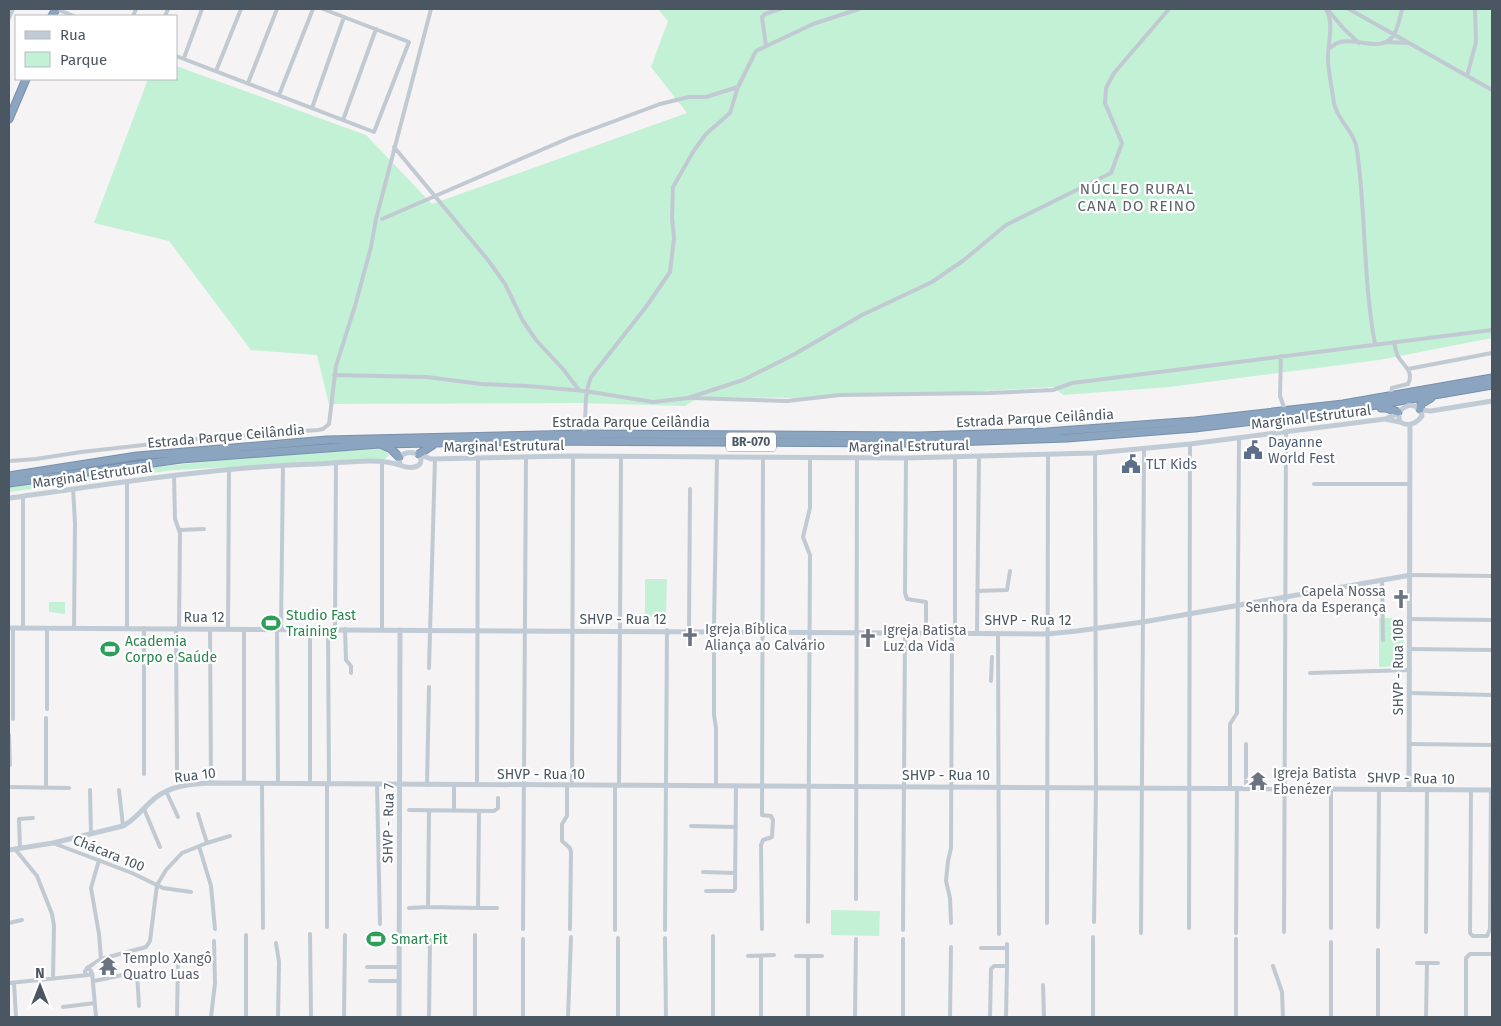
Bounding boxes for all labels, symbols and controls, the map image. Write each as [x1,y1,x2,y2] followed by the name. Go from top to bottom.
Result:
[15,15,178,80] legend
[60,26,86,44] text: Rua
[60,51,107,69] text: Parque
[1078,180,1196,215] district label: NÚCLEO RURAL CANA DO REINO
[1250,402,1372,433] street label: Marginal Estrutural
[956,406,1114,431] street label: Estrada Parque Ceilândia
[552,414,710,431] street label: Estrada Parque Ceilândia
[147,421,305,452] street label: Estrada Parque Ceilândia
[726,432,776,452] road number: BR-070
[1268,434,1336,467] place label: Dayanne World Fest
[444,437,564,456] street label: Marginal Estrutural
[849,437,969,456] street label: Marginal Estrutural
[1242,439,1264,461] public building icon: Dayanne World Fest
[1120,453,1142,475] public building icon: TLT Kids
[1146,456,1198,473] place label: TLT Kids
[31,459,153,492] street label: Marginal Estrutural
[1245,583,1386,616] place label: Capela Nossa Senhora da Esperança
[1390,588,1412,610] church icon: Capela Nossa Senhora da Esperança
[286,607,357,640] place label: Studio Fast Training
[184,609,225,626] street label: Rua 12
[579,611,667,628] street label: SHVP - Rua 12
[260,612,282,634] sports icon: Studio Fast Training
[984,612,1072,629] street label: SHVP - Rua 12
[1390,619,1407,715] street label: SHVP - Rua 10B
[705,621,825,654] place label: Igreja Bíblica Aliança ao Calvário
[883,622,967,655] place label: Igreja Batista Luz da Vida
[679,626,701,648] church icon: Igreja Bíblica Aliança ao Calvário
[857,627,879,649] church icon: Igreja Batista Luz da Vida
[125,633,217,666] place label: Academia Corpo e Saúde
[99,638,121,660] sports icon: Academia Corpo e Saúde
[173,764,217,786] street label: Rua 10
[1273,765,1357,798] place label: Igreja Batista Ebenézer
[497,766,585,783] street label: SHVP - Rua 10
[902,767,990,784] street label: SHVP - Rua 10
[1367,769,1455,788] street label: SHVP - Rua 10
[1247,770,1269,792] temple icon: Igreja Batista Ebenézer
[379,783,398,863] street label: SHVP - Rua 7
[71,831,147,876] street label: Chácara 100
[365,928,387,950] sports icon: Smart Fit
[391,931,449,948] place label: Smart Fit
[123,950,212,983] place label: Templo Xangô Quatro Luas
[97,955,119,977] temple icon: Templo Xangô Quatro Luas
[15,961,65,1011] north arrow
[35,965,45,982] text: N

